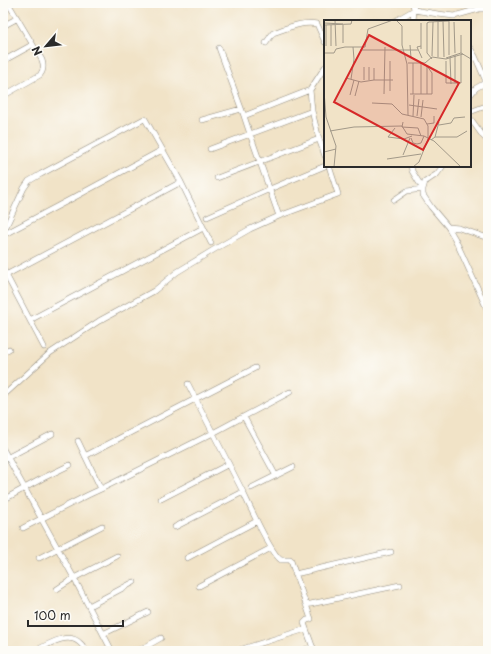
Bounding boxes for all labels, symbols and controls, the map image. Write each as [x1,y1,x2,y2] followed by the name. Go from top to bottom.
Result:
[324,20,471,167] inset map
[26,26,66,66] north arrow
[27,43,46,59] text: N
[28,602,123,628] scale bar
[34,606,71,624] text: 100 m

